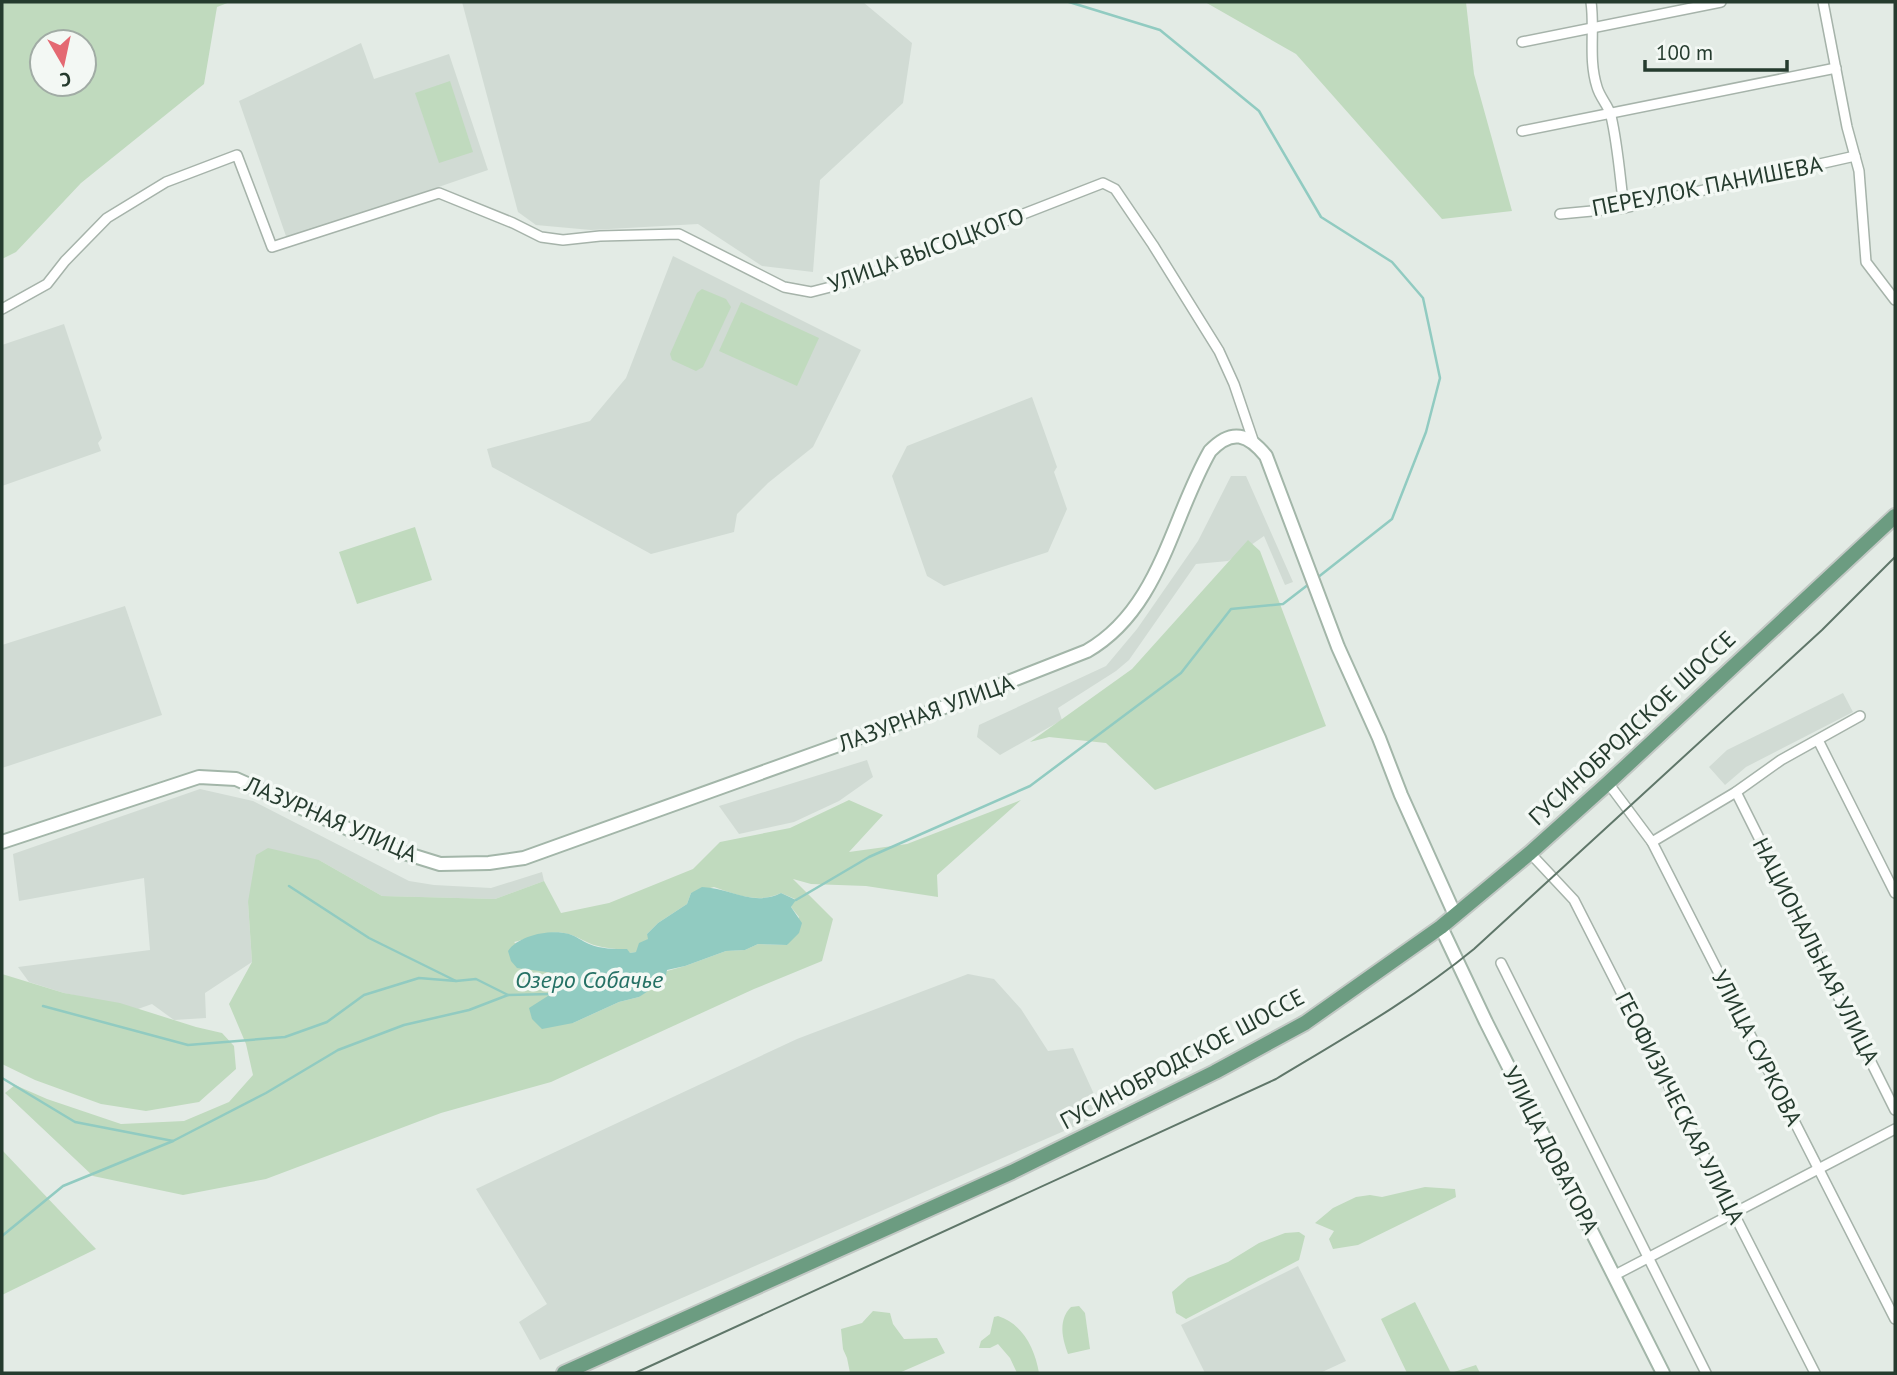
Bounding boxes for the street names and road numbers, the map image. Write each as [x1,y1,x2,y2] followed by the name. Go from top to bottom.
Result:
[1589,149,1825,222] street label: ПЕРЕУЛОК ПАНИШЕВА
[824,201,1028,298] street label: УЛИЦА ВЫСОЦКОГО
[1522,624,1741,831] street label: ГУСИНОБРОДСКОЕ ШОССЕ
[833,667,1018,758] street label: ЛАЗУРНАЯ УЛИЦА
[240,769,422,868] street label: ЛАЗУРНАЯ УЛИЦА
[1747,832,1887,1070] street label: НАЦИОНАЛЬНАЯ УЛИЦА
[1706,965,1809,1131] street label: УЛИЦА СУРКОВА
[1055,982,1309,1135] street label: ГУСИНОБРОДСКОЕ ШОССЕ
[1609,987,1752,1229] street label: ГЕОФИЗИЧЕСКАЯ УЛИЦА
[1497,1061,1606,1239] street label: УЛИЦА ДОВАТОРА

